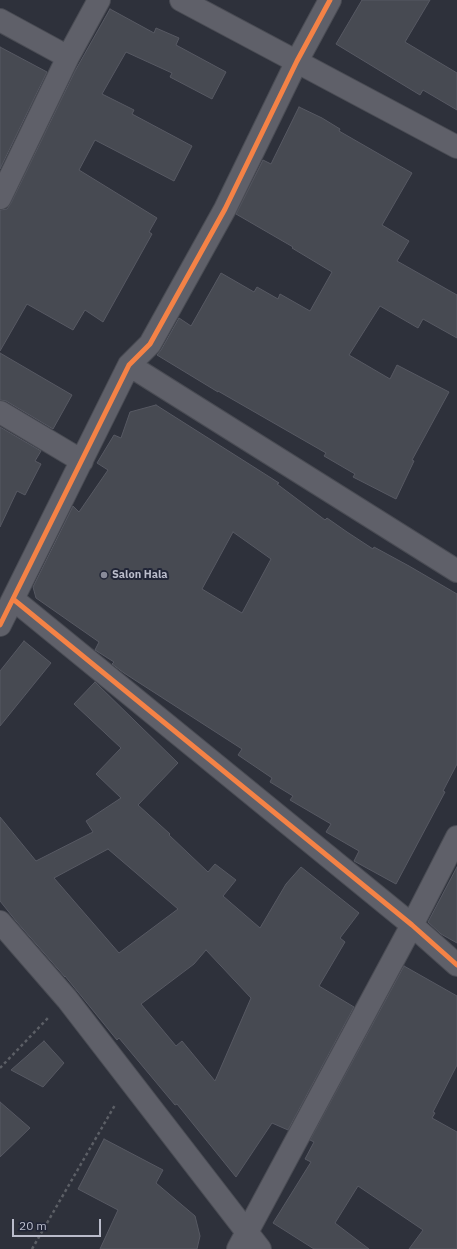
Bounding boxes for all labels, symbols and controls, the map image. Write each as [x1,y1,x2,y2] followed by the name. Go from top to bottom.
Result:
[112,568,168,582] place label: Salon Hala
[99,570,109,580] marker: Salon Hala
[14,1211,103,1237] scale bar
[19,1218,47,1233] text: 20 m

